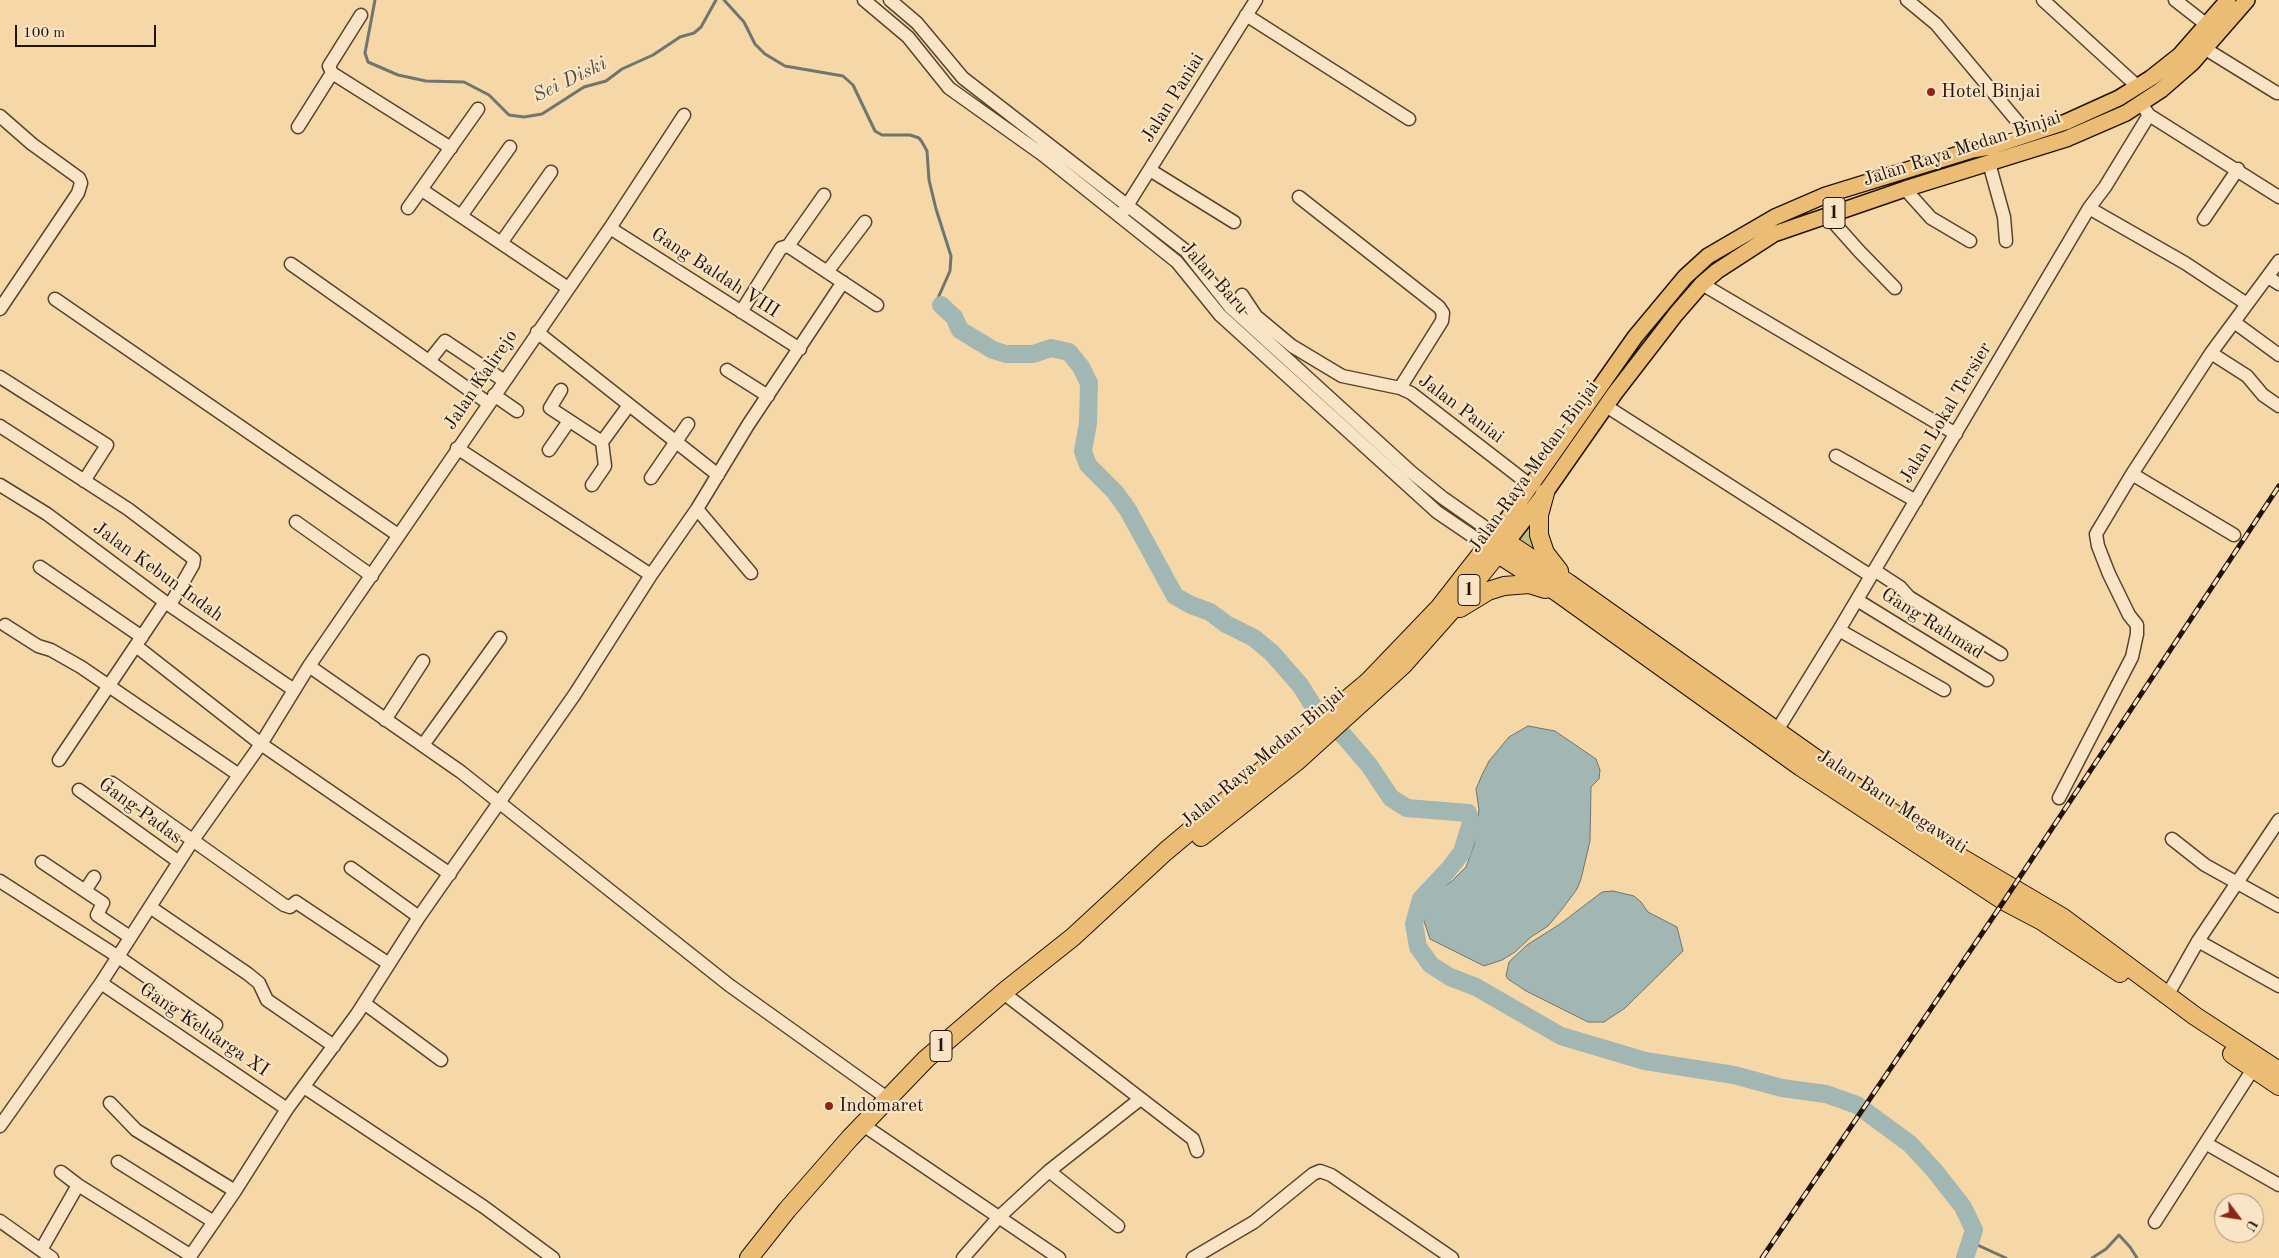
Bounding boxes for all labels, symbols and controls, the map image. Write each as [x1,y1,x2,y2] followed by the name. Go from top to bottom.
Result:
[18,15,159,47] scale bar
[23,26,65,41] text: 100 m
[1137,49,1209,147] street label: Jalan Paniai
[529,52,611,108] water label: Sei Diski
[1941,81,2040,103] place label: Hotel Binjai
[1925,86,1937,98] marker: Hotel Binjai
[1860,106,2064,192] street label: Jalan Raya Medan-Binjai
[1823,198,1845,228] road number: 1
[646,223,784,323] street label: Gang Baldah VIII
[1175,237,1253,319] street label: Jalan Baru
[439,326,523,434] street label: Jalan Kalirejo
[1895,338,1997,488] street label: Jalan Lokal Tersier
[1414,369,1508,449] street label: Jalan Paniai
[1464,377,1604,557] street label: Jalan Raya Medan-Binjai
[88,517,228,627] street label: Jalan Kebun Indah
[1458,574,1480,606] road number: 1
[1877,583,1987,665] street label: Gang Rahmad
[1176,683,1350,833] street label: Jalan Raya Medan-Binjai
[1813,745,1971,859] street label: Jalan Baru Megawati
[94,773,186,849] street label: Gang Padas
[135,978,273,1082] street label: Gang Keluarga XI
[930,1030,952,1062] road number: 1
[839,1095,924,1117] place label: Indomaret
[823,1100,835,1112] marker: Indomaret
[2214,1193,2264,1243] north arrow
[2242,1217,2260,1234] text: U

